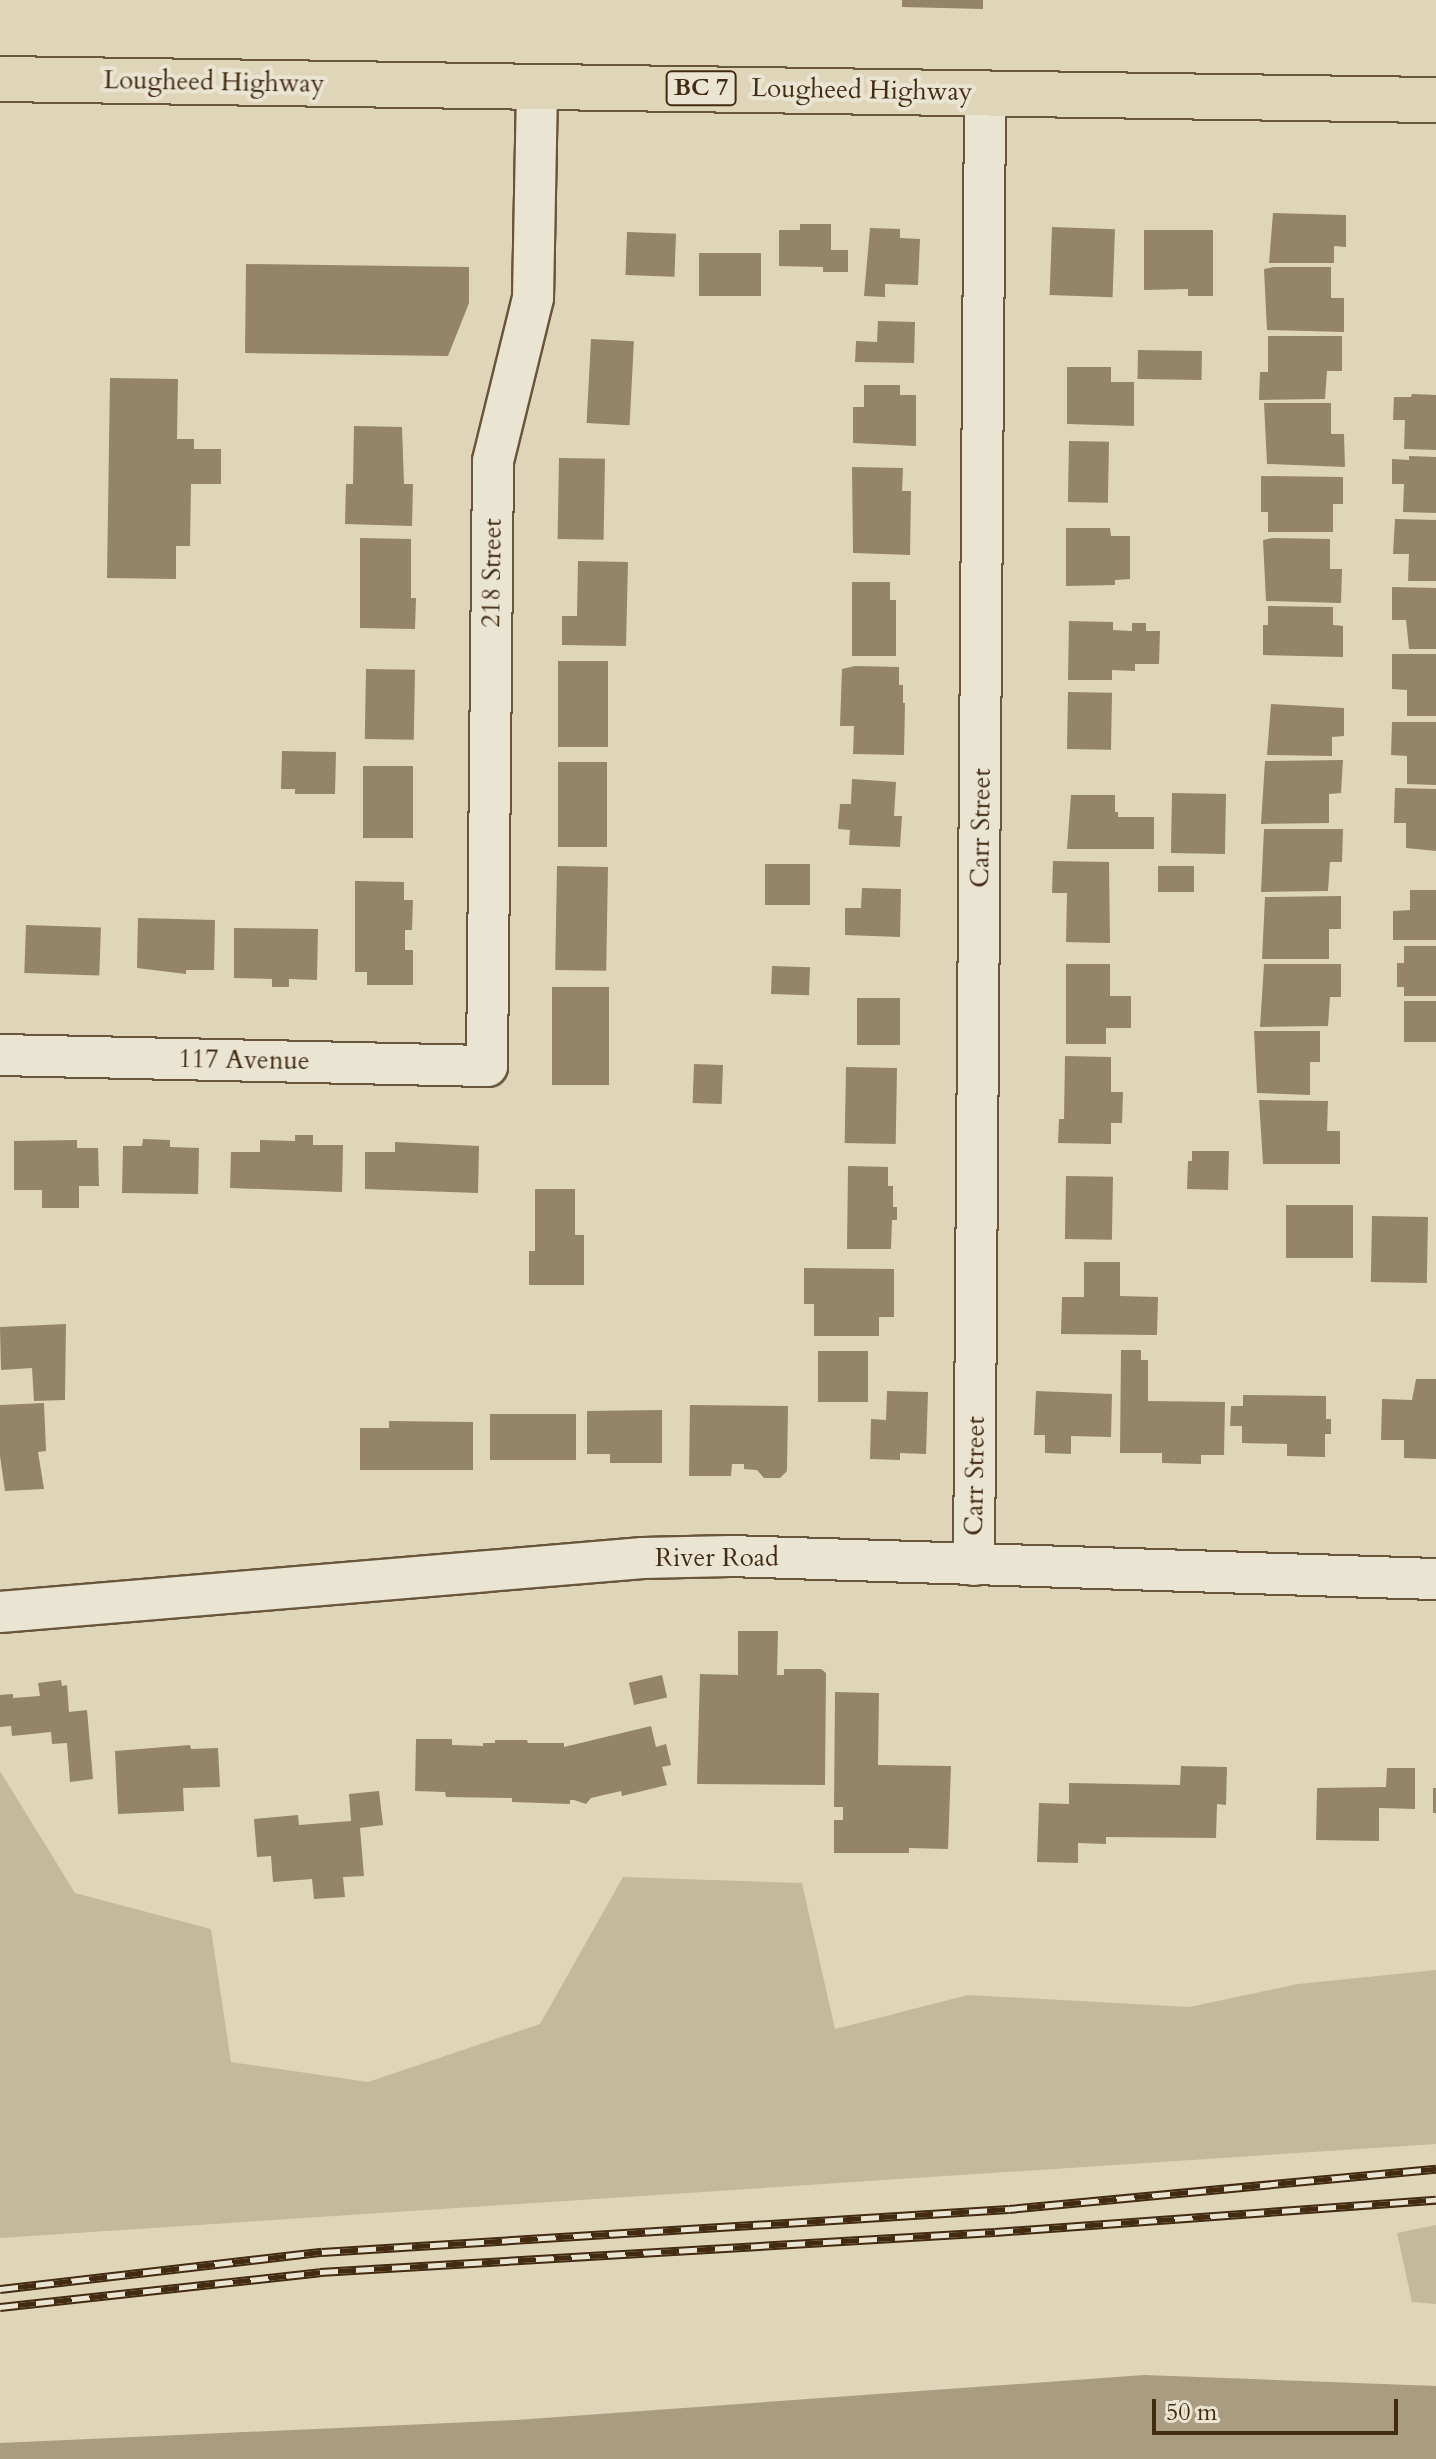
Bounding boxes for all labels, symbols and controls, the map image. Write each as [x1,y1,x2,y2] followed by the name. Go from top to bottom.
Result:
[103,64,325,100] street label: Lougheed Highway
[665,68,737,108] road number: BC 7
[751,72,973,108] street label: Lougheed Highway
[475,518,509,628] street label: 218 Street
[964,768,998,888] street label: Carr Street
[178,1043,310,1077] street label: 117 Avenue
[958,1416,992,1536] street label: Carr Street
[655,1542,779,1574] street label: River Road
[1156,2383,1402,2433] scale bar
[1166,2396,1217,2429] text: 50 m

